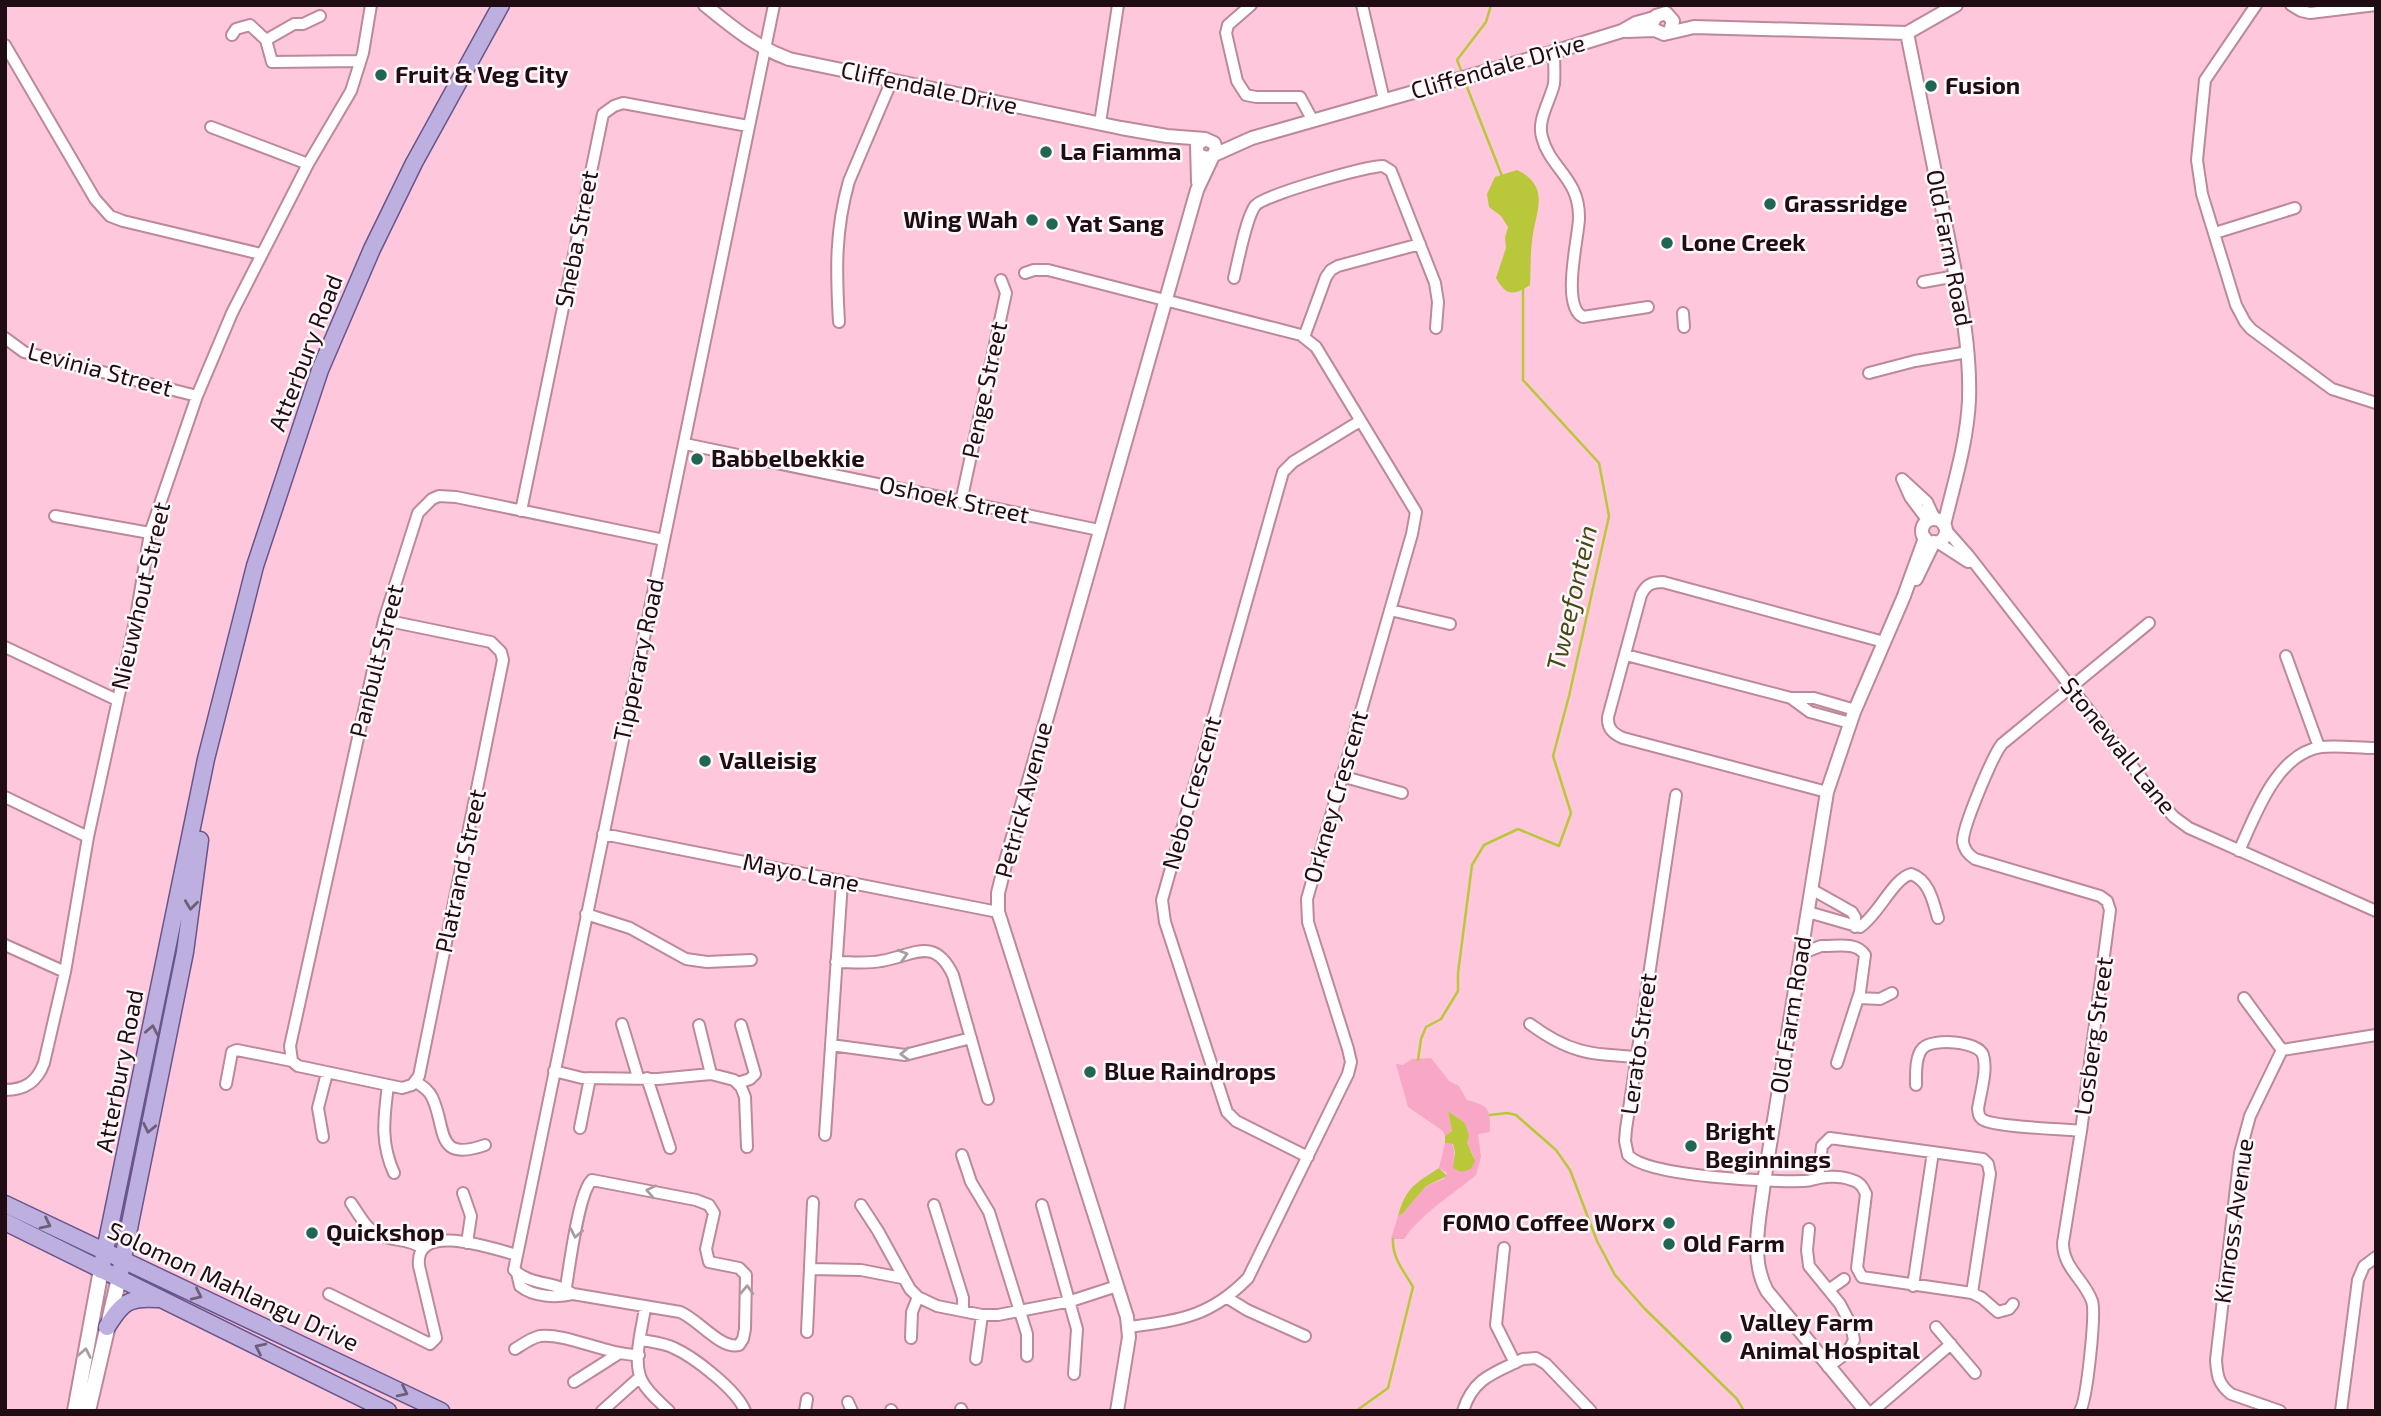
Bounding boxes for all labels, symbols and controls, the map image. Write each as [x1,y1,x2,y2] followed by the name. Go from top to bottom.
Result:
[1407,27,1588,104] street label: Cliffendale Drive
[838,54,1020,119] street label: Cliffendale Drive
[395,59,569,88] place label: Fruit & Veg City
[373,67,389,83] marker: Fruit & Veg City
[1945,70,2020,99] place label: Fusion
[1923,78,1939,94] marker: Fusion
[1060,136,1181,165] place label: La Fiamma
[1038,144,1054,160] marker: La Fiamma
[1921,167,1980,329] street label: Old Farm Road
[548,168,603,310] street label: Sheba Street
[1784,188,1907,217] place label: Grassridge
[1762,196,1778,212] marker: Grassridge
[903,204,1018,233] place label: Wing Wah
[1066,208,1164,237] place label: Yat Sang
[1024,212,1040,228] marker: Wing Wah
[1044,216,1060,232] marker: Yat Sang
[1681,227,1806,256] place label: Lone Creek
[1659,235,1675,251] marker: Lone Creek
[261,270,348,435] street label: Atterbury Road
[955,319,1012,461] street label: Penge Street
[25,335,176,402] street label: Levinia Street
[711,443,865,472] place label: Babbelbekkie
[689,451,705,467] marker: Babbelbekkie
[877,468,1032,529] street label: Oshoek Street
[104,499,175,692] street label: Nieuwhout Street
[1539,522,1602,673] water label: Tweefontein
[606,576,669,744] street label: Tipperary Road
[343,581,409,740] street label: Panbult Street
[2055,671,2183,819] street label: Stonewall Lane
[1296,707,1373,886] street label: Orkney Crescent
[1155,713,1226,873] street label: Nebo Crescent
[988,718,1057,881] street label: Petrick Avenue
[719,745,817,774] place label: Valleisig
[697,753,713,769] marker: Valleisig
[428,786,491,955] street label: Platrand Street
[741,846,862,897] street label: Mayo Lane
[184,899,199,911] one-way arrow
[1763,934,1816,1096] street label: Old Farm Road
[897,949,909,964] one-way arrow
[2067,955,2118,1117] street label: Losberg Street
[1613,971,1662,1117] street label: Lerato Street
[89,987,149,1155] street label: Atterbury Road
[143,1024,158,1036] one-way arrow
[899,1046,910,1062] one-way arrow
[1104,1056,1276,1085] place label: Blue Raindrops
[1082,1064,1098,1080] marker: Blue Raindrops
[1705,1116,1831,1173] place label: Bright Beginnings
[142,1122,157,1134] one-way arrow
[2207,1136,2258,1305] street label: Kinross Avenue
[1683,1138,1699,1154] marker: Bright Beginnings
[645,1184,657,1199] one-way arrow
[1442,1207,1655,1236] place label: FOMO Coffee Worx
[104,1215,364,1357] street label: Solomon Mahlangu Drive
[1661,1215,1677,1231] marker: FOMO Coffee Worx
[39,1216,51,1230] one-way arrow
[326,1217,445,1247] place label: Quickshop
[304,1225,320,1241] marker: Quickshop
[569,1227,584,1239] one-way arrow
[1683,1228,1785,1257] place label: Old Farm
[1661,1236,1677,1252] marker: Old Farm
[739,1284,755,1295] one-way arrow
[190,1286,202,1300] one-way arrow
[1740,1307,1920,1364] place label: Valley Farm Animal Hospital
[1718,1329,1734,1345] marker: Valley Farm Animal Hospital
[255,1342,267,1356] one-way arrow
[77,1347,92,1359] one-way arrow
[396,1384,408,1398] one-way arrow

